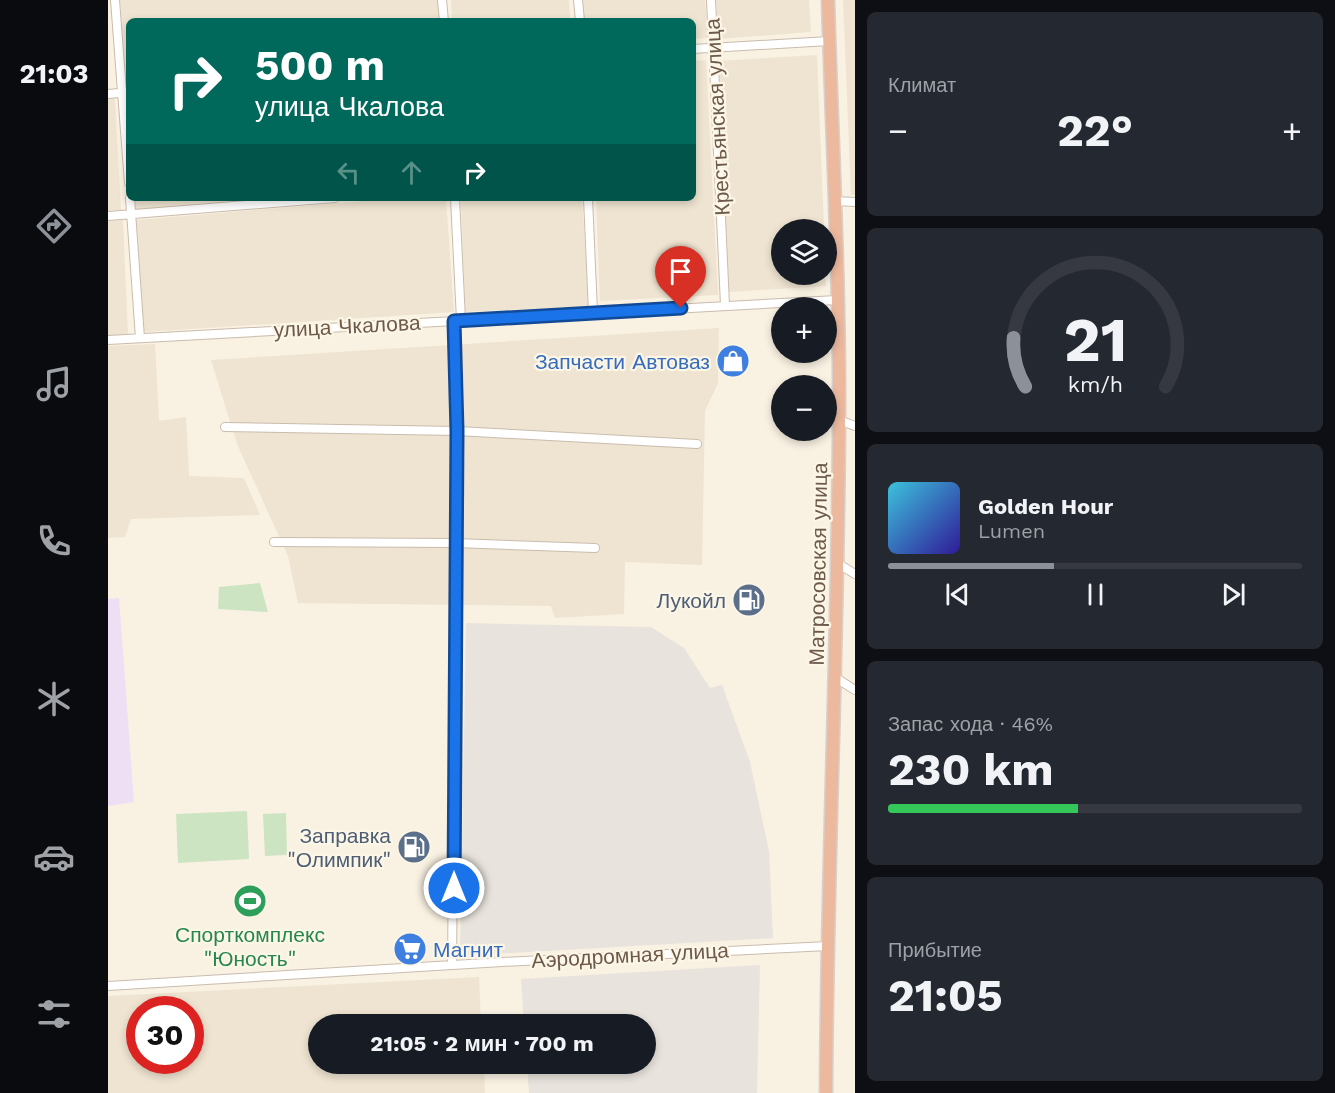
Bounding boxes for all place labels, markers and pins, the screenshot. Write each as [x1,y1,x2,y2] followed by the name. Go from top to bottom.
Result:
[655,246,706,308] pin
[715,343,751,379] shop icon: Запчасти Автоваз
[535,349,710,374] place label: Запчасти Автоваз
[731,582,767,618] fuel station icon: Лукойл
[656,588,726,613] place label: Лукойл
[287,823,391,872] place label: Заправка "Олимпик"
[396,829,432,865] fuel station icon: Заправка "Олимпик"
[232,883,268,919] sports icon: Спорткомплекс "Юность"
[175,922,325,971] place label: Спорткомплекс "Юность"
[392,931,428,967] supermarket icon: Магнит
[433,937,503,962] place label: Магнит

